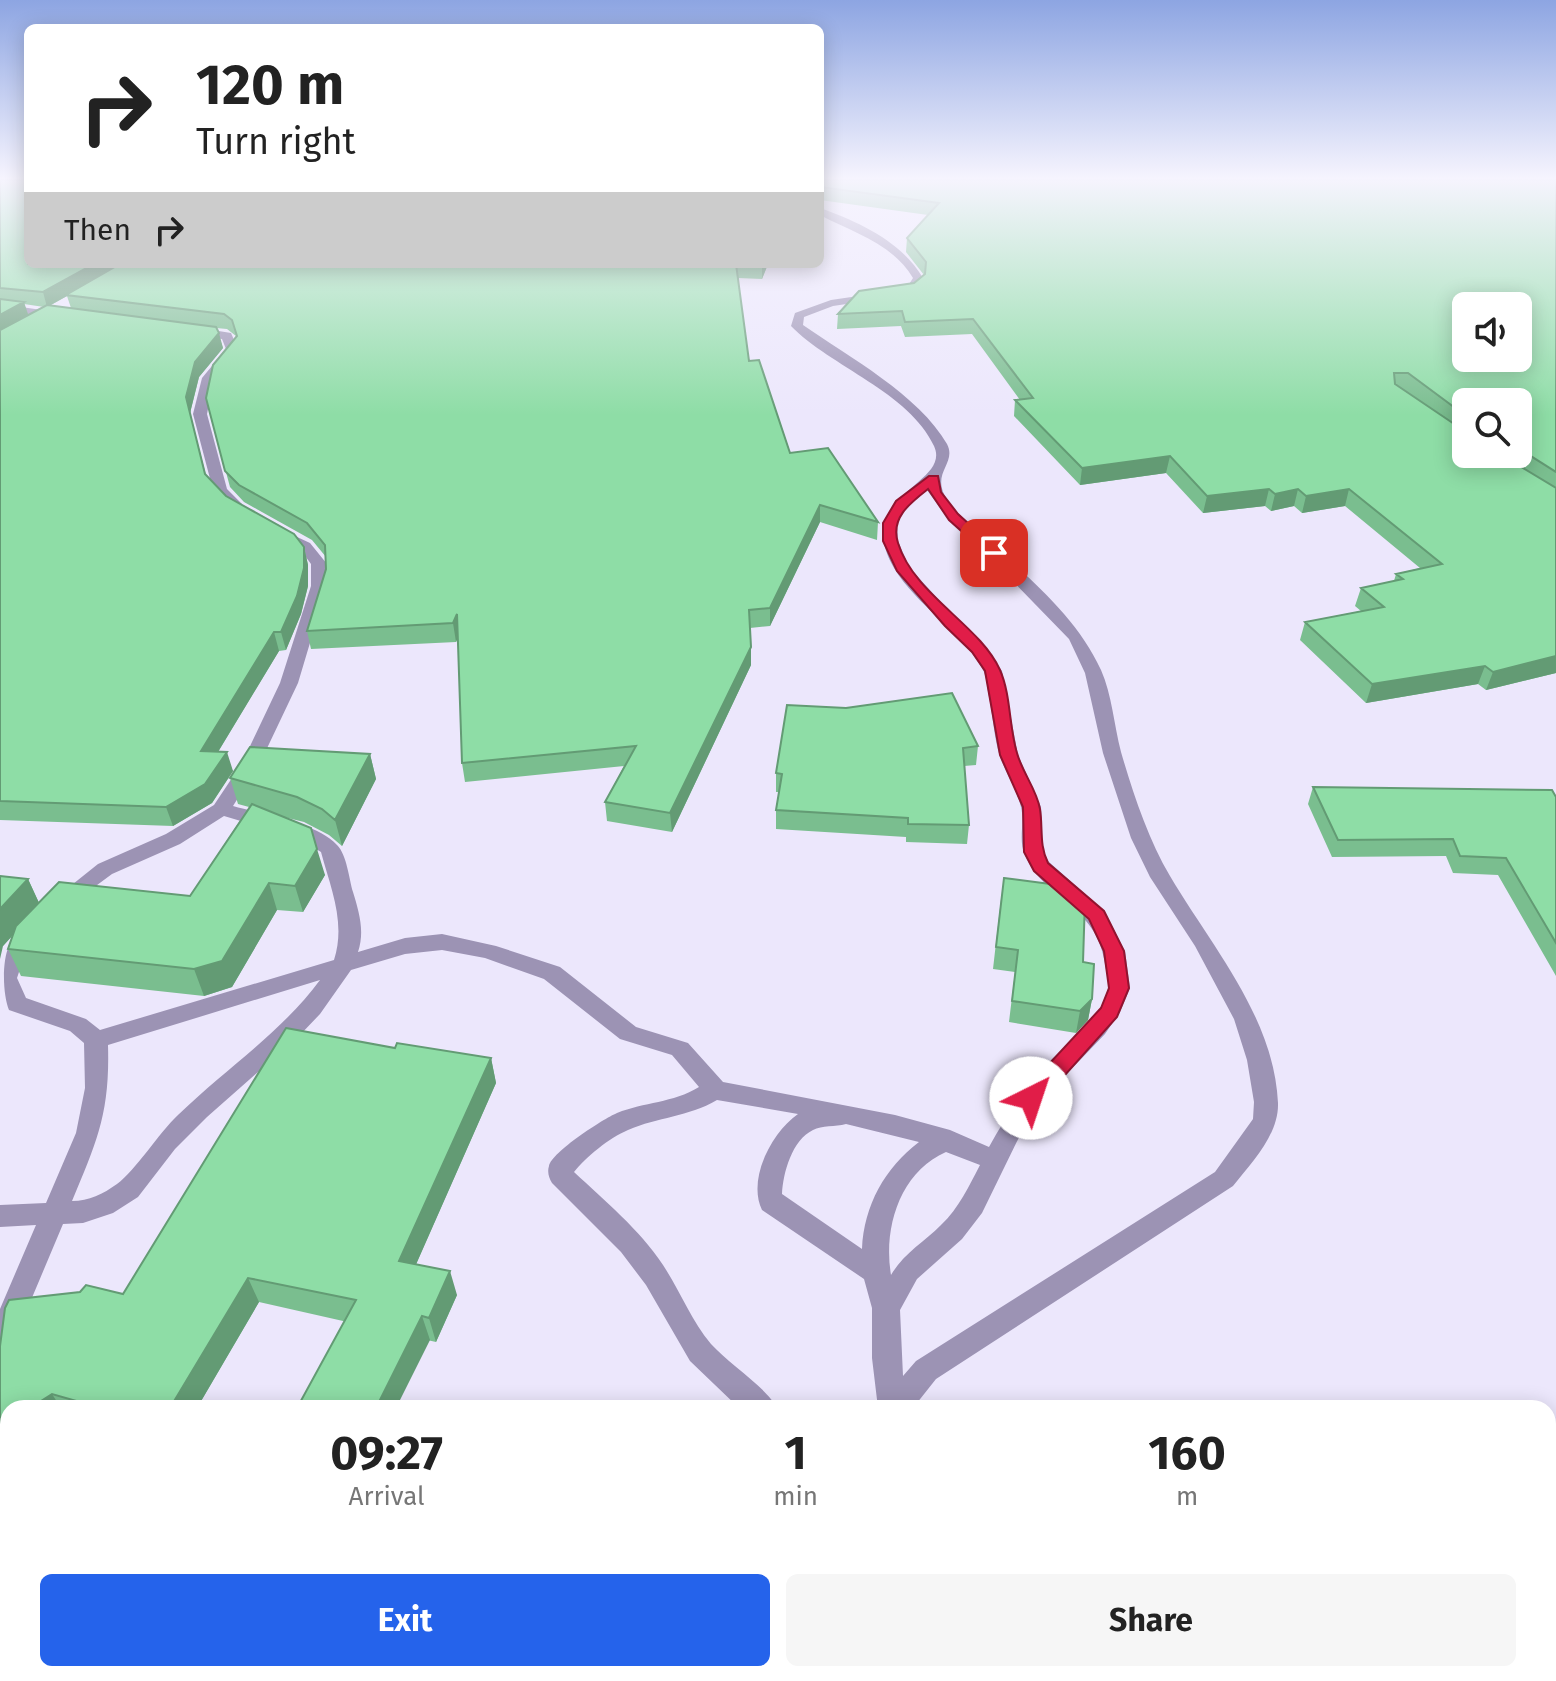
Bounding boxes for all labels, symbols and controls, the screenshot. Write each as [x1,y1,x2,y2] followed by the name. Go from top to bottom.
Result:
[196,52,344,119] text: 120 m
[64,56,168,160] icon: right
[196,120,356,164] text: Turn right
[147,208,191,252] icon: right
[64,212,131,248] text: Then
[1452,292,1532,468] map controls
[1452,292,1532,372] button: sound
[1452,388,1532,468] button: search
[960,519,1028,587] pin
[972,531,1016,575] icon: arrive
[989,1056,1073,1140] position arrow
[330,1424,443,1482] text: 09:27
[785,1424,807,1482] text: 1
[1148,1424,1226,1482] text: 160
[349,1481,425,1512] text: Arrival
[773,1481,818,1512] text: min
[1176,1481,1198,1512] text: m
[40,1574,770,1666] button: Exit
[786,1574,1516,1666] button: Share

